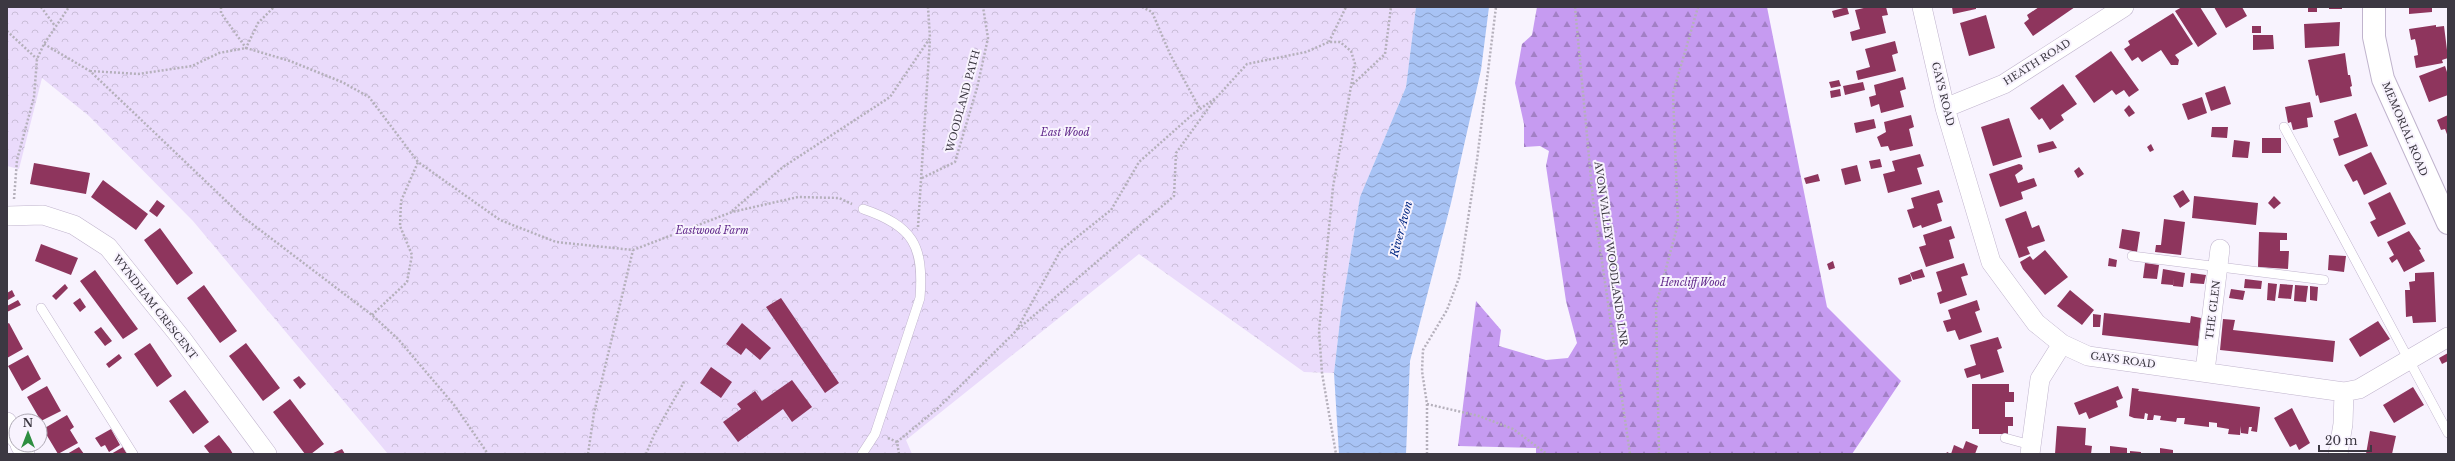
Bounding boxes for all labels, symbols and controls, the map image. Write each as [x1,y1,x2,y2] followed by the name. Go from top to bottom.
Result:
[2001,36,2073,88] street label: HEATH ROAD
[943,48,983,154] street label: WOODLAND PATH
[1929,61,1957,128] street label: GAYS ROAD
[2379,80,2431,178] street label: MEMORIAL ROAD
[1040,126,1090,139] park label: East Wood
[1591,160,1631,348] street label: AVON VALLEY WOODLANDS LNR
[1387,199,1415,259] water label: River Avon
[674,224,749,237] park label: Eastwood Farm
[109,251,200,362] street label: WYNDHAM CRESCENT
[1659,276,1726,289] park label: Hencliff Wood
[2203,280,2223,340] street label: THE GLEN
[2090,349,2157,371] street label: GAYS ROAD
[8,413,48,453] north arrow
[23,416,34,430] text: N
[2319,427,2371,453] scale bar
[2325,433,2357,448] text: 20 m

